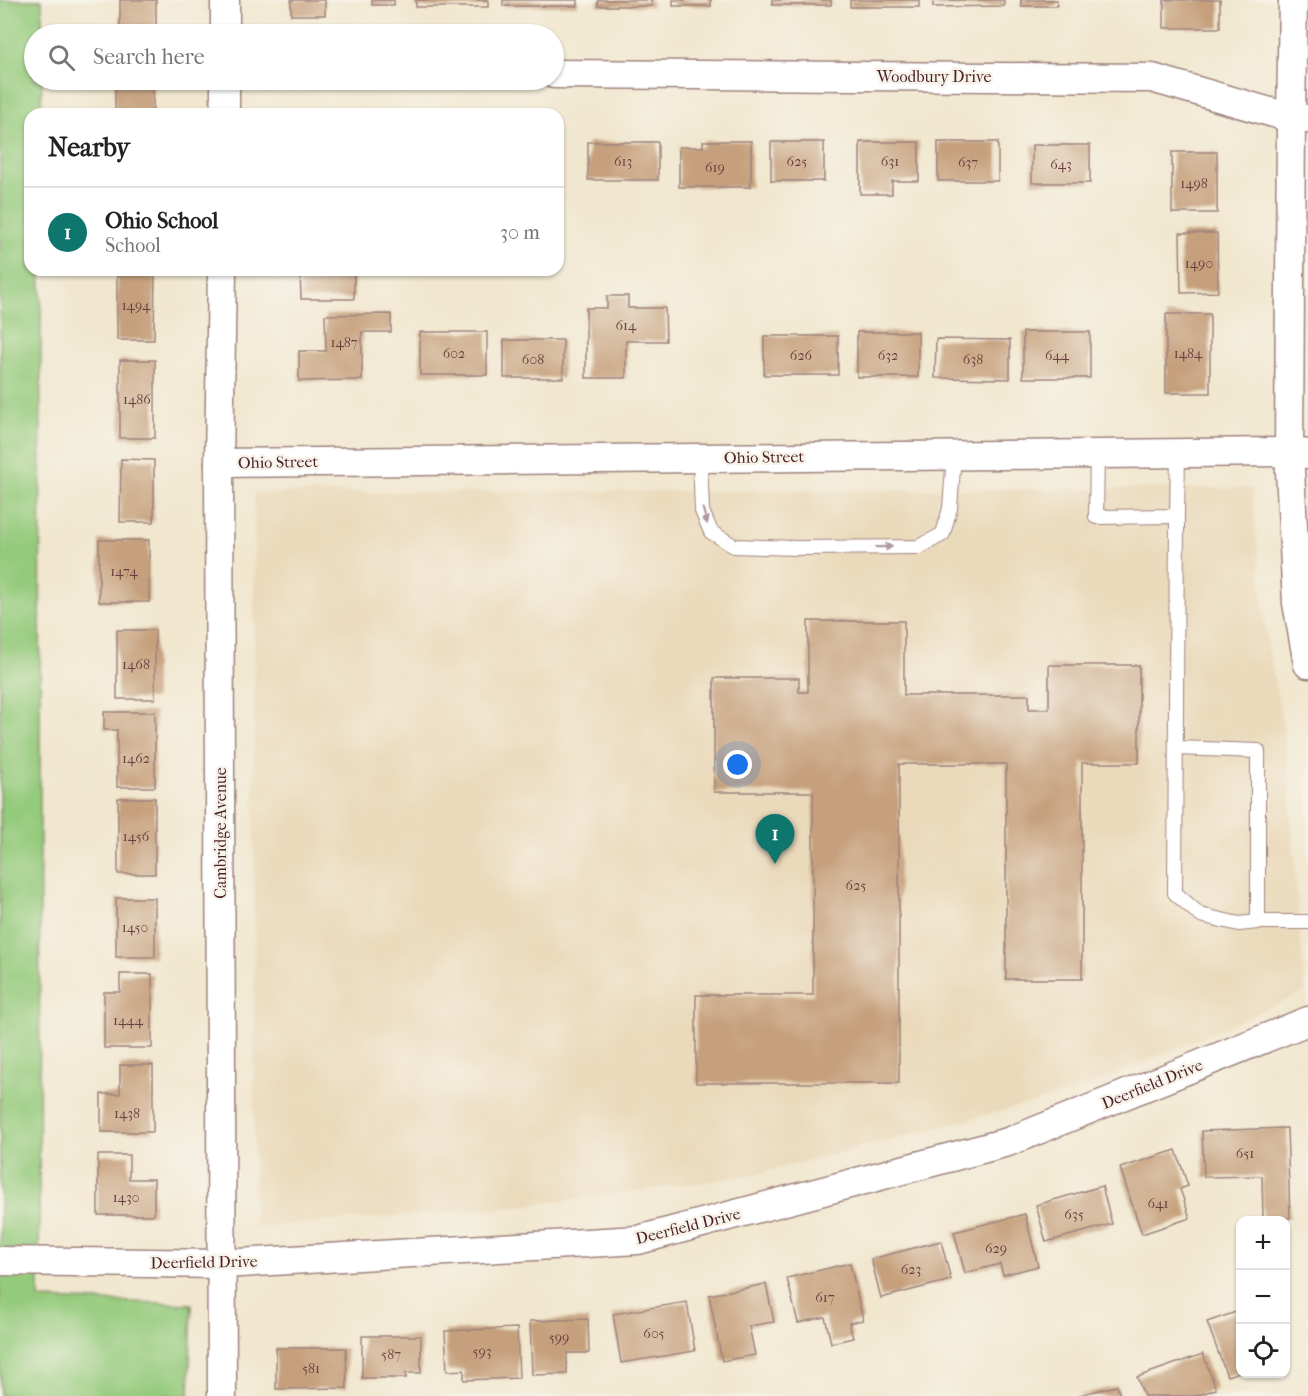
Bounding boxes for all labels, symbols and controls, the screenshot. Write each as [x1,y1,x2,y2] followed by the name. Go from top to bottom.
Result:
[24,24,564,90] search box
[45,41,78,74] icon: search
[93,44,205,70] text: Search here
[876,67,991,86] street label: Woodbury Drive
[48,132,130,163] text: Nearby
[614,153,632,170] house number: 613
[787,153,807,170] house number: 625
[881,153,899,170] house number: 631
[958,154,978,171] house number: 637
[1050,156,1072,173] house number: 643
[705,159,725,176] house number: 619
[1180,175,1208,192] house number: 1498
[105,208,218,234] text: Ohio School
[64,221,71,244] text: 1
[500,221,540,244] text: 30 m
[105,234,161,257] text: School
[1185,255,1213,272] house number: 1490
[122,297,151,314] house number: 1494
[616,317,637,334] house number: 614
[330,334,358,351] house number: 1487
[443,345,465,362] house number: 602
[1174,345,1203,362] house number: 1484
[790,347,813,364] house number: 626
[878,347,898,364] house number: 632
[1045,347,1070,364] house number: 644
[522,351,544,368] house number: 608
[963,351,983,368] house number: 638
[123,391,151,408] house number: 1486
[724,447,804,467] street label: Ohio Street
[238,452,318,472] street label: Ohio Street
[701,507,710,525] one-way arrow
[875,542,894,552] one-way arrow
[110,563,138,580] house number: 1474
[122,656,150,673] house number: 1468
[122,750,150,767] house number: 1462
[723,750,752,779] your location
[211,767,230,899] street label: Cambridge Avenue
[756,814,794,864] pin: 1
[123,828,150,845] house number: 1456
[846,877,866,894] house number: 625
[122,919,148,936] house number: 1450
[113,1012,144,1029] house number: 1444
[1099,1055,1205,1113] street label: Deerfield Drive
[114,1105,140,1122] house number: 1438
[1236,1145,1254,1162] house number: 651
[113,1189,139,1206] house number: 1430
[1148,1195,1168,1212] house number: 641
[634,1204,742,1248] street label: Deerfield Drive
[1064,1206,1084,1223] house number: 635
[1236,1216,1290,1378] map controls
[1236,1216,1290,1270] button: +
[985,1240,1007,1257] house number: 629
[150,1252,258,1272] street label: Deerfield Drive
[901,1261,921,1278] house number: 623
[1236,1270,1290,1324] button: −
[815,1289,835,1306] house number: 617
[1236,1324,1290,1378] button: locate
[643,1325,665,1342] house number: 605
[549,1329,569,1346] house number: 599
[472,1343,492,1360] house number: 593
[381,1346,401,1363] house number: 587
[302,1360,320,1377] house number: 581

